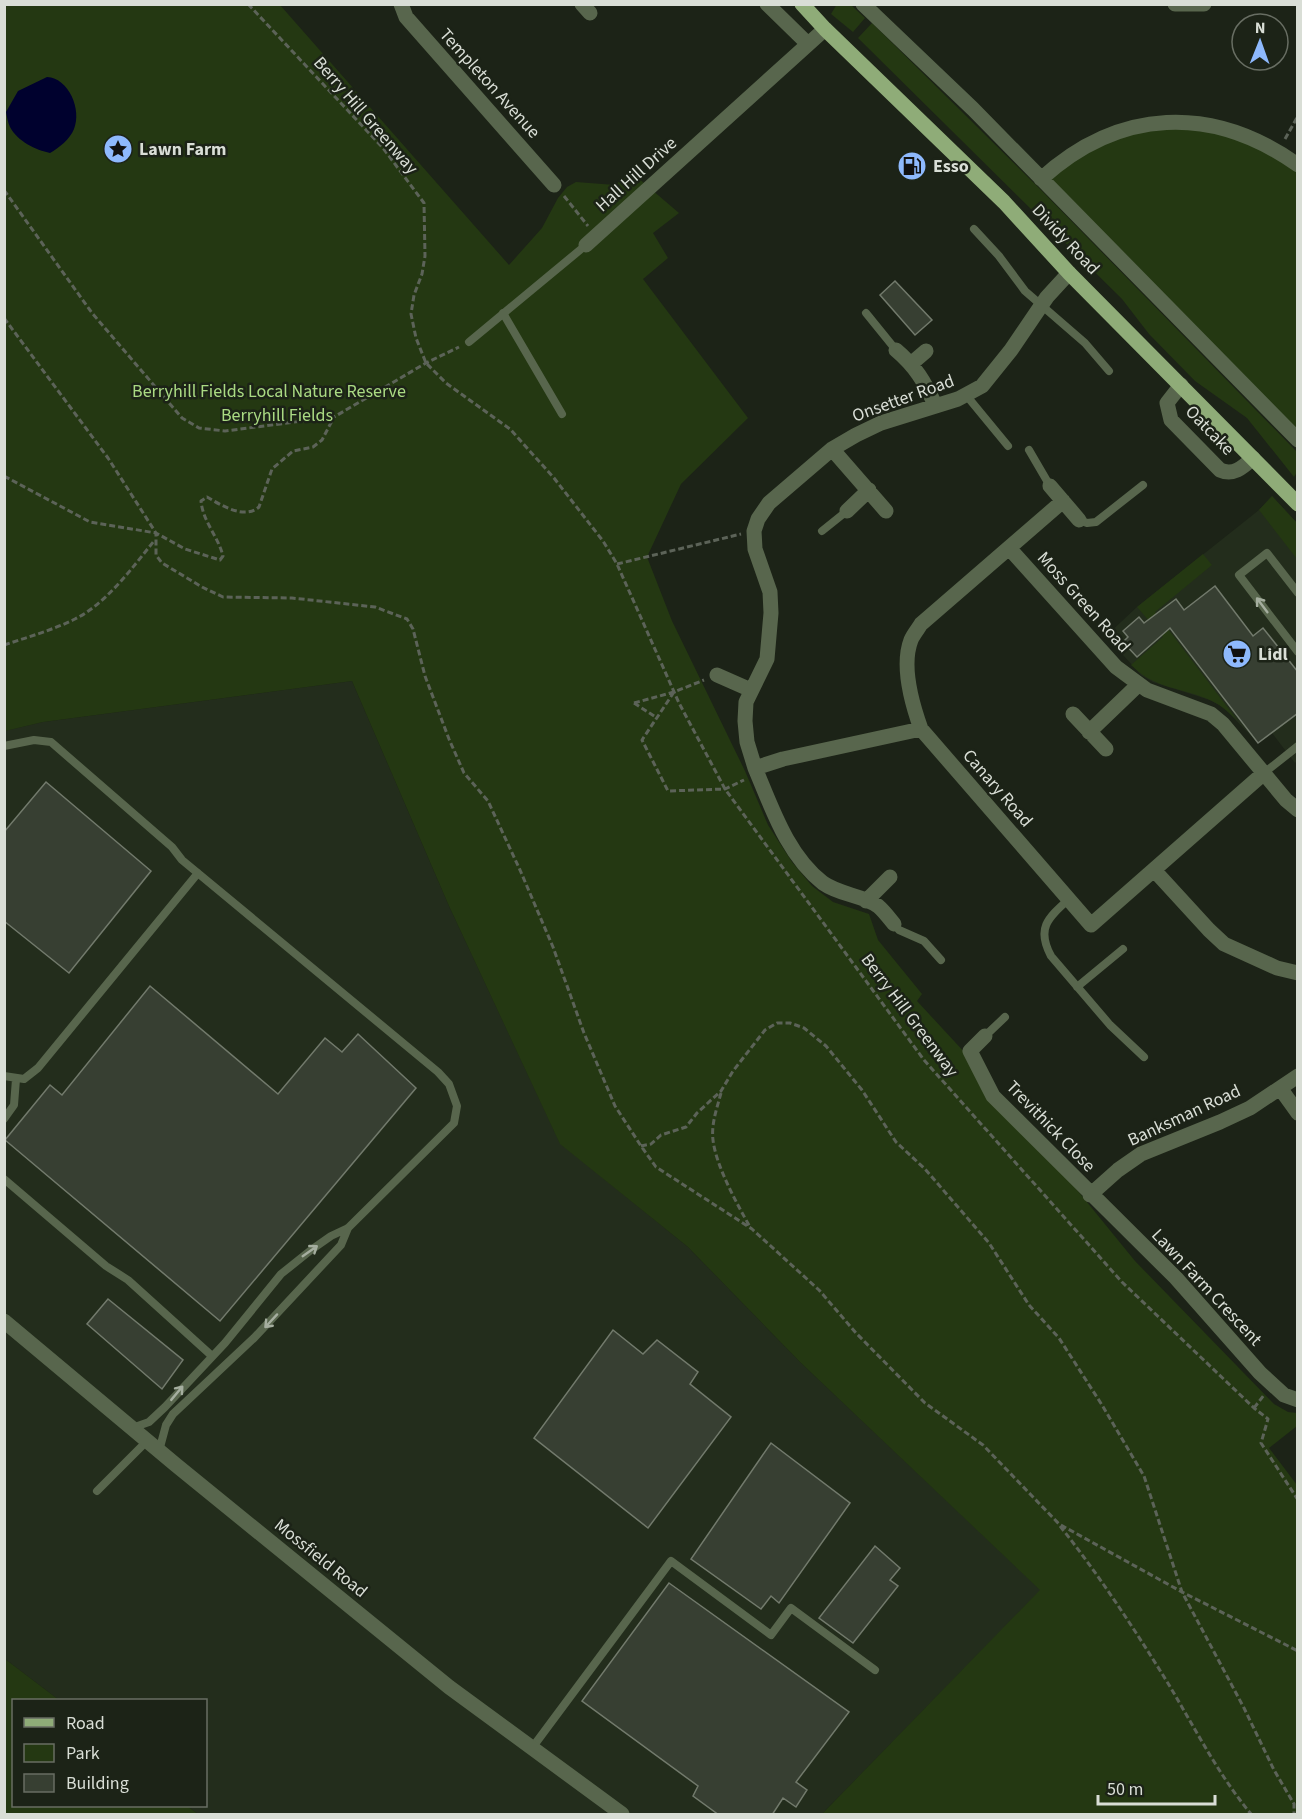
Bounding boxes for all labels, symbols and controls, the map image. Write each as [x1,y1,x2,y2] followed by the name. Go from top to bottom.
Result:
[1230,12,1290,72] north arrow
[1255,17,1266,39] text: N
[433,23,546,144] street label: Templeton Avenue
[307,51,424,180] street label: Berry Hill Greenway
[590,131,682,218] street label: Hall Hill Drive
[102,133,134,165] place icon: Lawn Farm
[139,137,227,162] place label: Lawn Farm
[896,150,928,182] fuel station icon: Esso
[933,154,969,179] place label: Esso
[1026,198,1105,280] street label: Dividy Road
[849,368,958,429] street label: Onsetter Road
[132,379,406,404] park label: Berryhill Fields Local Nature Reserve
[1179,400,1240,461] street label: Oatcake
[221,403,333,428] park label: Berryhill Fields
[1031,546,1136,658] street label: Moss Green Road
[1256,598,1268,614] one-way arrow
[1221,638,1253,670] supermarket icon: Lidl
[1258,642,1288,667] place label: Lidl
[957,744,1038,833] street label: Canary Road
[855,948,965,1083] street label: Berry Hill Greenway
[1000,1075,1101,1178] street label: Trevithick Close
[1124,1078,1245,1153] street label: Banksman Road
[1146,1223,1268,1351] street label: Lawn Farm Crescent
[301,1245,317,1257] one-way arrow
[263,1313,278,1328] one-way arrow
[170,1386,184,1401] one-way arrow
[269,1513,373,1604] street label: Mossfield Road
[12,1699,207,1807] legend
[66,1711,105,1736] text: Road
[66,1741,100,1766] text: Park
[1098,1768,1215,1806] scale bar
[66,1771,129,1796] text: Building
[1107,1777,1143,1802] text: 50 m

